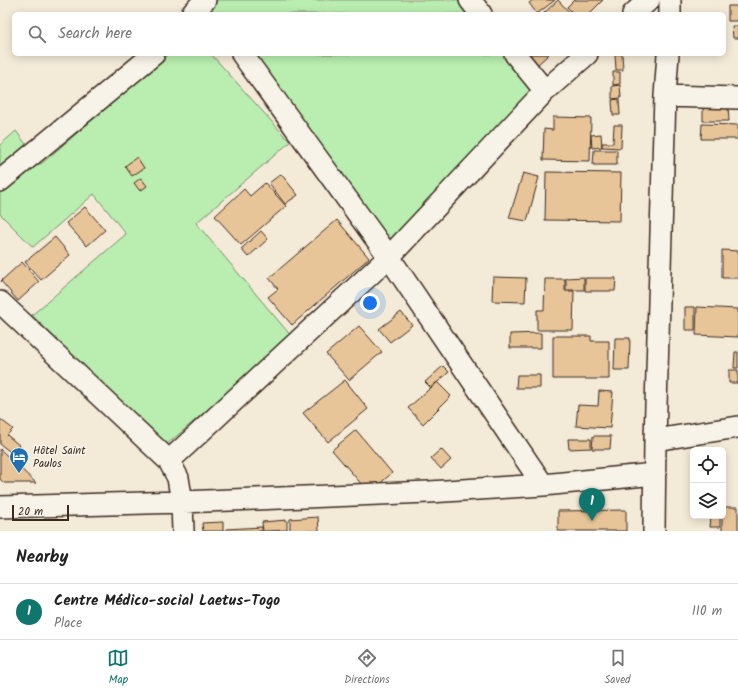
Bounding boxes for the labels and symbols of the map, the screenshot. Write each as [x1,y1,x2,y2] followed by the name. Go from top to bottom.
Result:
[360,293,380,313] your location
[33,442,86,473] place label: Hôtel Saint Paulos
[8,446,30,474] hotel icon: Hôtel Saint Paulos
[579,488,605,521] pin: 1
[12,503,69,522] scale bar

